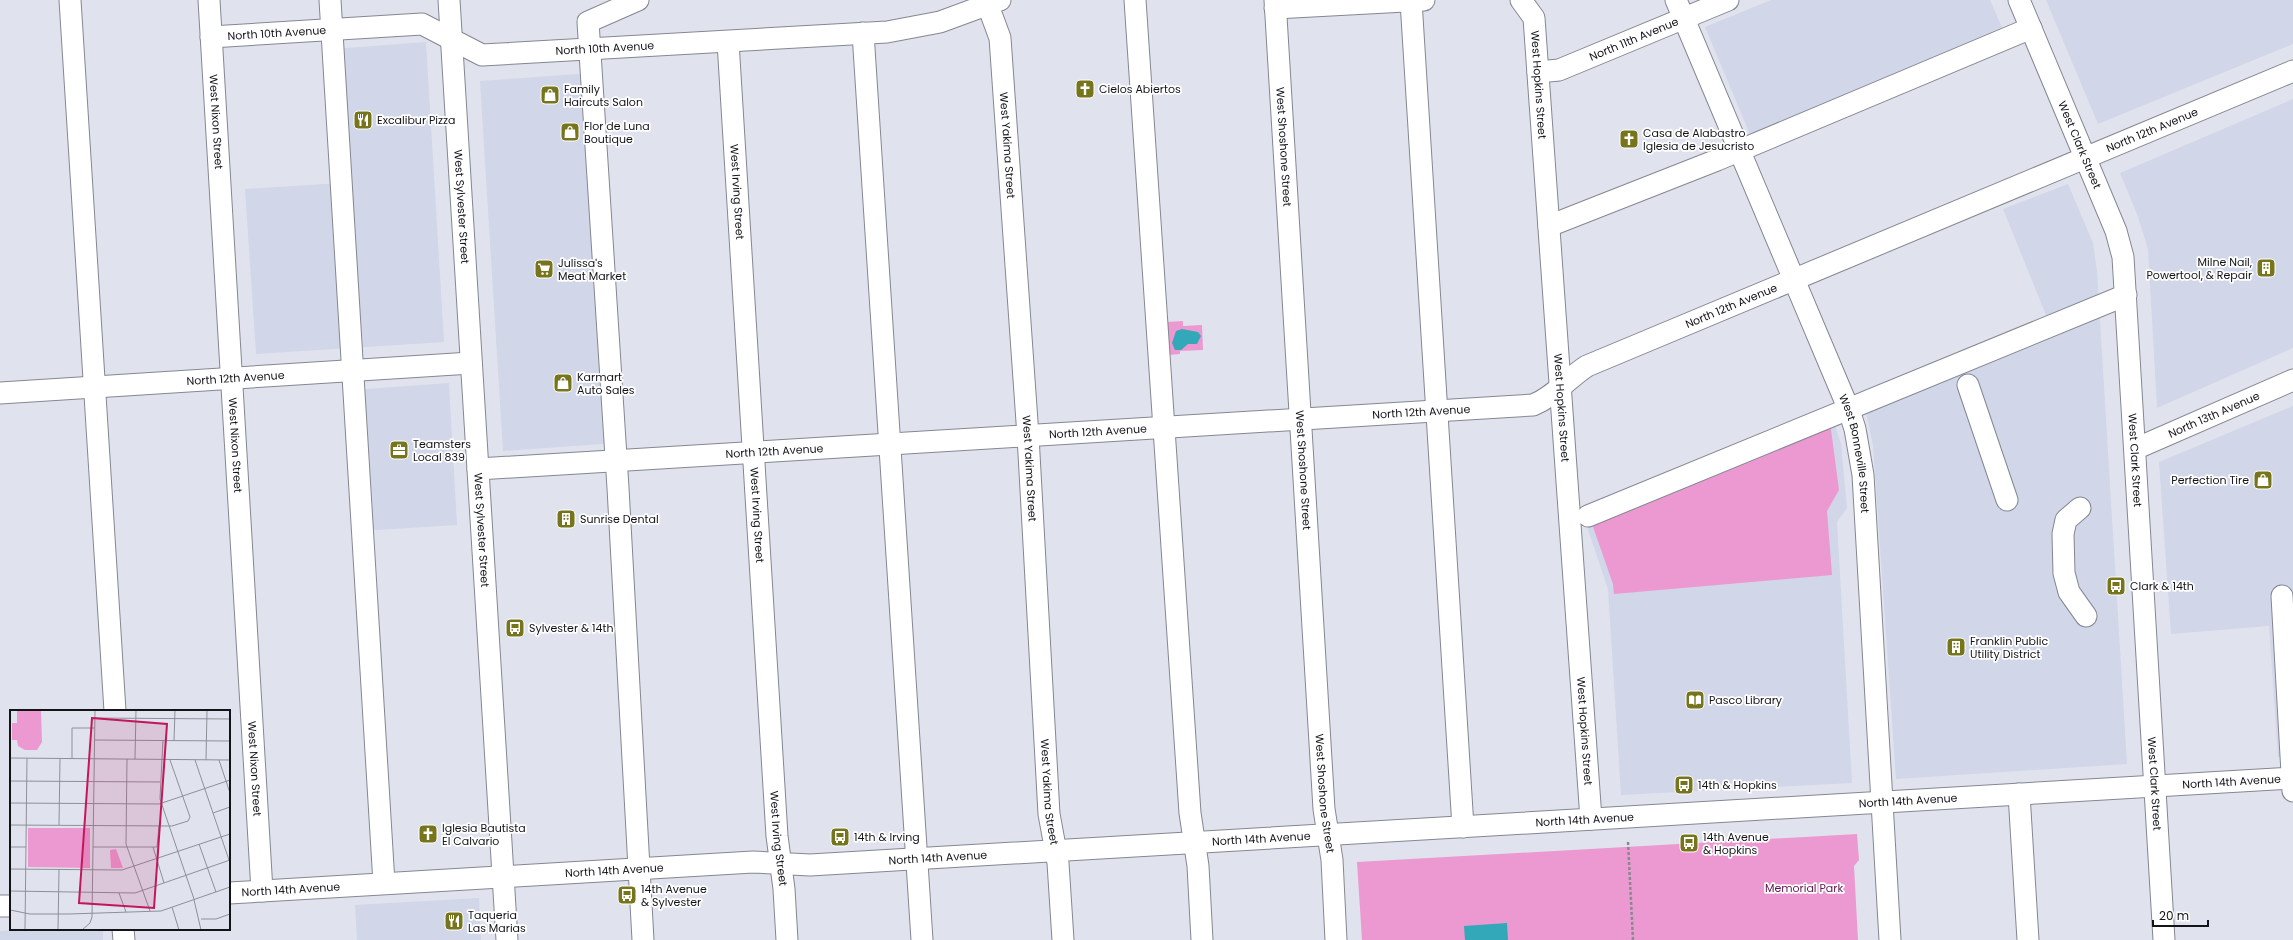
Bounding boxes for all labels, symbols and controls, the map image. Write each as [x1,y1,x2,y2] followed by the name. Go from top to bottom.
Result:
[1587,13,1681,65] street label: North 11th Avenue
[227,22,327,44] street label: North 10th Avenue
[1527,30,1551,139] street label: West Hopkins Street
[555,37,655,59] street label: North 10th Avenue
[205,74,227,170] street label: West Nixon Street
[1074,78,1096,100] church icon: Cielos Abiertos
[564,81,643,110] place label: Family Haircuts Salon
[1099,81,1181,97] place label: Cielos Abiertos
[539,84,561,106] shop icon: Family Haircuts Salon
[1272,86,1295,207] street label: West Shoshone Street
[996,92,1019,199] street label: West Yakima Street
[2054,98,2105,191] street label: West Clark Street
[2104,104,2200,156] street label: North 12th Avenue
[352,109,374,131] restaurant icon: Excalibur Pizza
[377,112,455,128] place label: Excalibur Pizza
[584,118,650,147] place label: Flor de Luna Boutique
[559,121,581,143] shop icon: Flor de Luna Boutique
[1643,125,1754,154] place label: Casa de Alabastro Iglesia de Jesucristo
[1618,128,1640,150] church icon: Casa de Alabastro Iglesia de Jesucristo
[726,143,748,240] street label: West Irving Street
[450,149,473,264] street label: West Sylvester Street
[2146,254,2252,283] place label: Milne Nail, Powertool, & Repair
[558,255,626,284] place label: Julissa's Meat Market
[2255,257,2277,279] building icon: Milne Nail, Powertool, & Repair
[533,258,555,280] supermarket icon: Julissa's Meat Market
[1683,279,1780,332] street label: North 12th Avenue
[1550,353,1574,463] street label: West Hopkins Street
[186,367,285,389] street label: North 12th Avenue
[577,369,635,398] place label: Karmart Auto Sales
[552,372,574,394] shop icon: Karmart Auto Sales
[2166,388,2262,442] street label: North 13th Avenue
[1835,392,1873,513] street label: West Bonneville Street
[225,397,246,493] street label: West Nixon Street
[1372,401,1471,423] street label: North 12th Avenue
[1292,410,1315,530] street label: West Shoshone Street
[2124,413,2146,508] street label: West Clark Street
[1019,415,1041,522] street label: West Yakima Street
[1048,420,1147,442] street label: North 12th Avenue
[413,436,471,465] place label: Teamsters Local 839
[388,439,410,461] office icon: Teamsters Local 839
[725,440,824,462] street label: North 12th Avenue
[746,467,768,563] street label: West Irving Street
[2252,469,2274,491] shop icon: Perfection Tire
[470,472,493,588] street label: West Sylvester Street
[2171,472,2249,488] place label: Perfection Tire
[555,508,577,530] building icon: Sunrise Dental
[580,511,659,527] place label: Sunrise Dental
[2105,575,2127,597] bus stop icon: Clark & 14th
[2130,578,2194,594] place label: Clark & 14th
[504,617,526,639] bus stop icon: Sylvester & 14th
[529,620,614,636] place label: Sylvester & 14th
[1970,633,2048,662] place label: Franklin Public Utility District
[1945,636,1967,658] building icon: Franklin Public Utility District
[1573,676,1597,786] street label: West Hopkins Street
[1684,689,1706,711] library icon: Pasco Library
[1709,692,1783,708] place label: Pasco Library
[10,710,230,930] inset map
[244,721,266,817] street label: West Nixon Street
[1311,733,1339,854] street label: West Shoshone Street
[2144,736,2165,831] street label: West Clark Street
[1037,738,1063,846] street label: West Yakima Street
[2182,771,2281,792] street label: North 14th Avenue
[1673,774,1695,796] bus stop icon: 14th & Hopkins
[1698,777,1777,793] place label: 14th & Hopkins
[766,790,792,887] street label: West Irving Street
[1858,790,1958,811] street label: North 14th Avenue
[1535,809,1635,830] street label: North 14th Avenue
[442,820,526,849] place label: Iglesia Bautista El Calvario
[417,823,439,845] church icon: Iglesia Bautista El Calvario
[829,826,851,848] bus stop icon: 14th & Irving
[1212,828,1311,849] street label: North 14th Avenue
[854,829,920,845] place label: 14th & Irving
[1703,829,1769,858] place label: 14th Avenue & Hopkins
[1678,832,1700,854] bus stop icon: 14th Avenue & Hopkins
[888,847,988,868] street label: North 14th Avenue
[565,859,664,881] street label: North 14th Avenue
[241,878,341,900] street label: North 14th Avenue
[1765,880,1843,896] park label: Memorial Park
[641,881,707,910] place label: 14th Avenue & Sylvester
[616,884,638,906] bus stop icon: 14th Avenue & Sylvester
[2153,902,2208,928] scale bar
[468,907,526,936] place label: Taqueria Las Marias
[2159,907,2189,924] text: 20 m
[443,910,465,932] restaurant icon: Taqueria Las Marias

